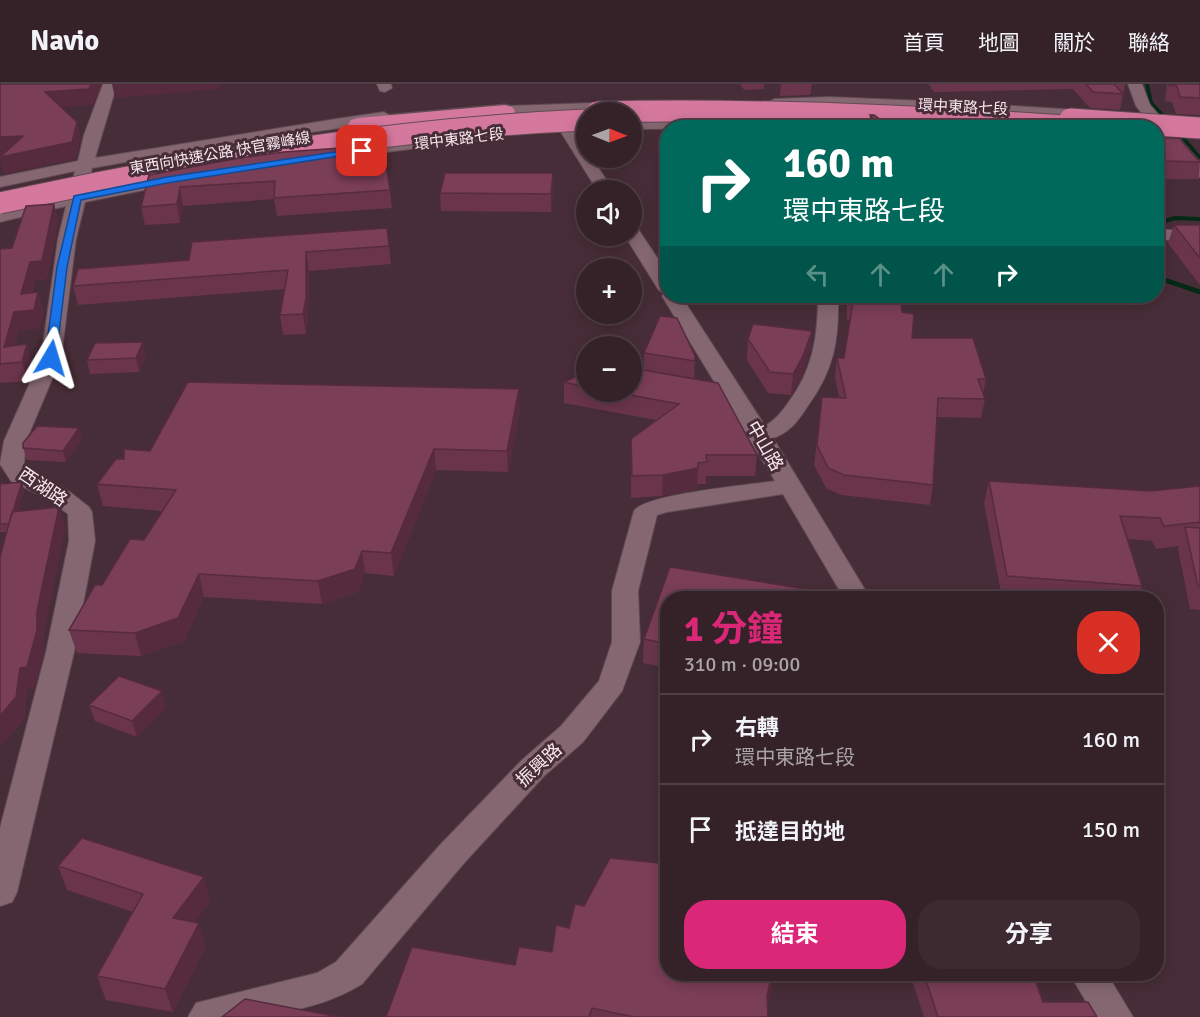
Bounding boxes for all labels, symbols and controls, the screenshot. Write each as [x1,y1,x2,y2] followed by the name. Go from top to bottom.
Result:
[30,24,99,58] text: Navio
[903,30,945,56] text: 首頁
[978,30,1020,56] text: 地圖
[1053,30,1095,56] text: 關於
[1128,30,1170,56] text: 聯絡
[918,96,1008,118] street label: 環中東路七段
[576,102,642,168] north arrow
[576,102,642,402] map controls
[336,125,387,176] pin
[413,125,505,153] street label: 環中東路七段
[128,128,312,178] street label: 東西向快速公路 快官霧峰線
[345,134,378,167] icon: arrive
[783,138,894,189] text: 160 m
[684,144,762,222] icon: right
[576,180,642,246] button: sound
[783,195,945,228] text: 環中東路七段
[576,258,642,324] button: +
[801,258,834,291] icon: left
[864,258,897,291] icon: ahead
[927,258,960,291] icon: ahead
[990,258,1023,291] icon: right
[19,326,83,390] position arrow
[576,336,642,402] button: −
[742,417,788,475] street label: 中山路
[14,463,72,511] street label: 西湖路
[684,607,783,652] text: 1 分鐘
[1077,611,1140,674] button: close
[684,652,800,677] text: 310 m · 09:00
[735,714,779,741] text: 右轉
[684,723,717,756] icon: right
[1082,726,1140,753] text: 160 m
[512,739,566,791] street label: 振興路
[735,745,855,770] text: 環中東路七段
[684,813,717,846] icon: arrive
[1082,816,1140,843] text: 150 m
[735,818,845,845] text: 抵達目的地
[684,900,906,969] button: 結束
[918,900,1140,969] button: 分享

